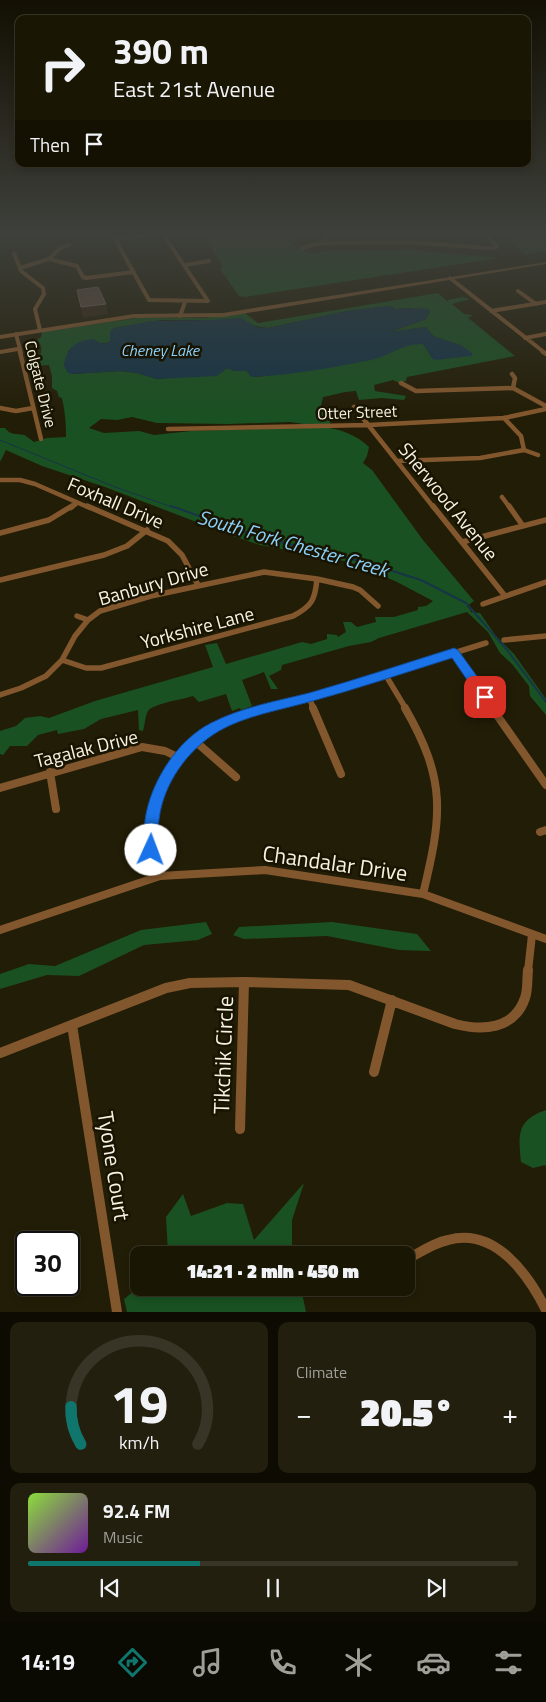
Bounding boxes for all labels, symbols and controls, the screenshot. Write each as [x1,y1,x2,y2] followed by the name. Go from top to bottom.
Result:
[113,24,209,78] text: 390 m
[30,35,95,100] icon: right
[113,72,275,106] text: East 21st Avenue
[30,130,70,159] text: Then
[80,130,108,158] icon: arrive
[19,338,63,430] street label: Colgate Drive
[121,338,201,362] water label: Cheney Lake
[317,399,398,425] street label: Otter Street
[392,436,506,566] street label: Sherwood Avenue
[63,469,169,535] street label: Foxhall Drive
[194,501,394,586] water label: South Fork Chester Creek
[95,553,211,613] street label: Banbury Drive
[137,598,257,656] street label: Yorkshire Lane
[464,676,506,718] pin
[471,683,499,711] icon: arrive
[31,721,141,775] street label: Tagalak Drive
[124,823,176,875] position arrow
[260,836,410,890] street label: Chandalar Drive
[204,995,242,1115] street label: Tikchik Circle
[89,1109,139,1223] street label: Tyone Court
[15,1231,80,1296] speed limit sign: 30
[186,1256,359,1285] text: 14:21 · 2 min · 450 m
[296,1360,347,1384] text: Climate
[110,1364,168,1443] text: 19
[360,1383,454,1441] text: 20.5°
[296,1392,312,1435] text: −
[502,1392,518,1435] text: +
[119,1429,159,1456] text: km/h
[103,1496,170,1525] text: 92.4 FM
[103,1525,143,1549] text: Music
[96,1574,124,1602] icon: previous
[259,1574,287,1602] icon: pause
[422,1574,450,1602] icon: next
[20,1645,75,1679] text: 14:19
[115,1645,150,1680] icon: directions
[190,1645,225,1680] icon: music
[265,1645,300,1680] icon: phone
[341,1645,376,1680] icon: climate
[416,1645,451,1680] icon: car
[491,1645,526,1680] icon: filters

